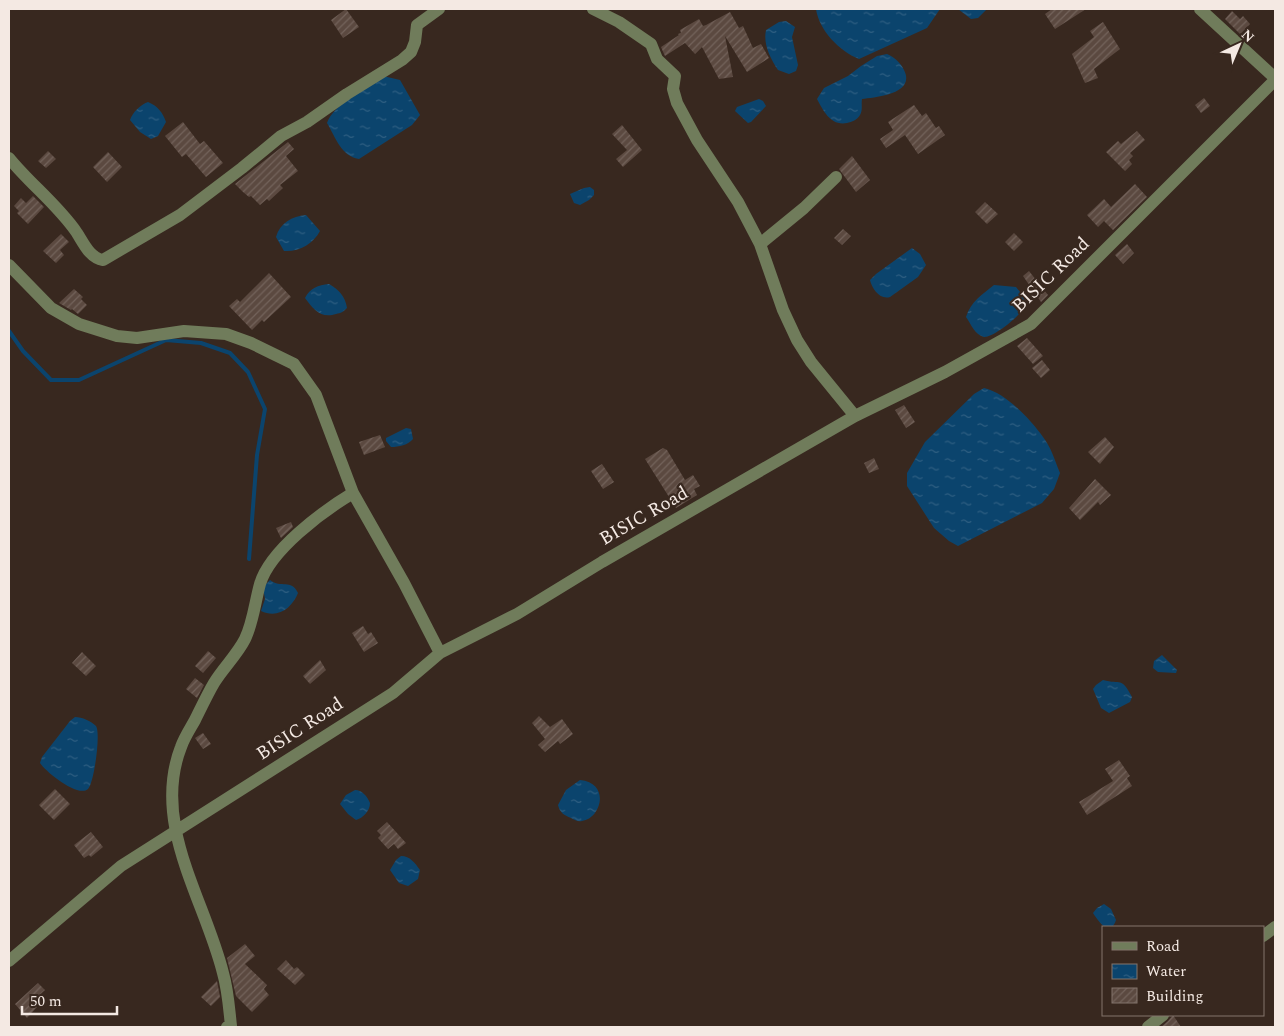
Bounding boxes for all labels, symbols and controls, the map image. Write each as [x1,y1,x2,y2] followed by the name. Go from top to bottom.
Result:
[1214,20,1264,70] north arrow
[1236,24,1259,48] text: N
[1005,230,1097,320] street label: BISIC Road
[594,479,694,553] street label: BISIC Road
[251,690,349,768] street label: BISIC Road
[1102,926,1264,1016] legend
[1146,935,1180,958] text: Road
[1146,960,1186,983] text: Water
[22,984,118,1016] scale bar
[1146,985,1203,1008] text: Building
[30,990,62,1013] text: 50 m

